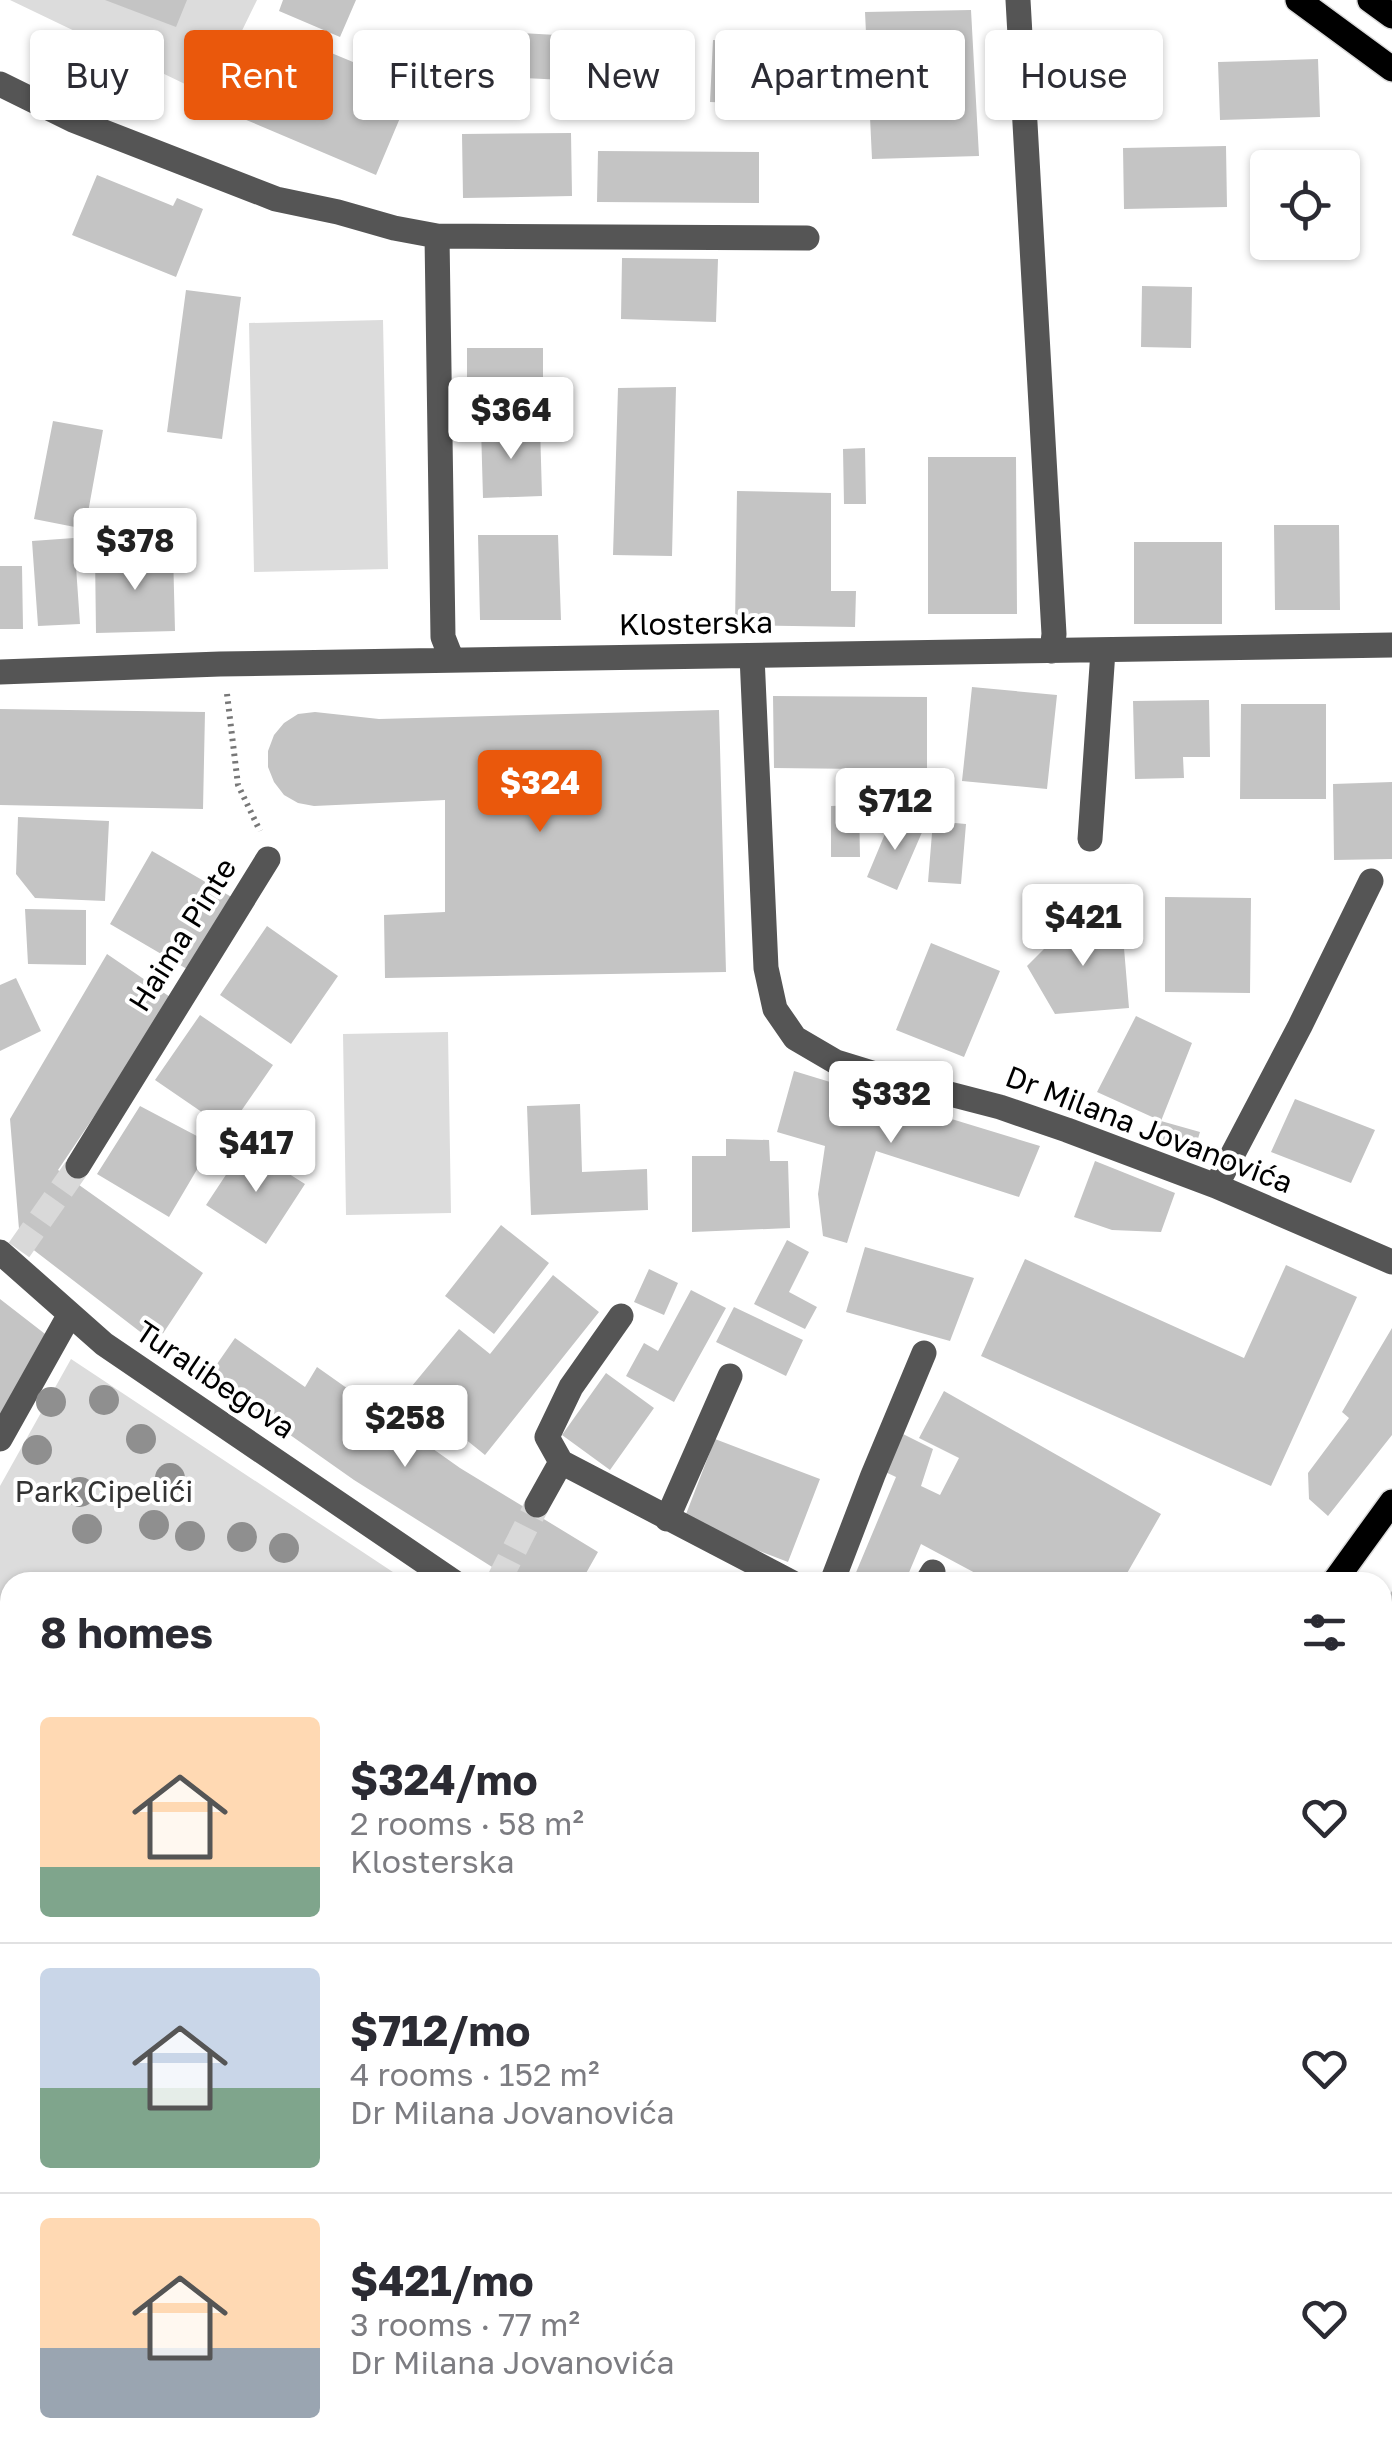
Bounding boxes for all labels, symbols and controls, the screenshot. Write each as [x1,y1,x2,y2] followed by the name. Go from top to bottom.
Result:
[30,30,164,120] chip: Buy
[184,30,333,120] chip: Rent
[353,30,530,120] chip: Filters
[550,30,695,120] chip: New
[715,30,965,120] chip: Apartment
[985,30,1163,120] chip: House
[1250,150,1360,260] map controls
[1250,150,1360,260] button: locate
[452,377,570,462] pin: $364
[470,390,552,428] text: $364
[76,508,194,593] pin: $378
[96,521,174,559] text: $378
[619,604,773,642] street label: Klosterska
[481,750,599,835] pin: $324
[500,763,580,801] text: $324
[836,768,954,853] pin: $712
[858,781,932,819] text: $712
[121,851,244,1018] street label: Haima Pinte
[1024,884,1142,969] pin: $421
[1044,897,1122,935] text: $421
[1001,1058,1298,1200] street label: Dr Milana Jovanovića
[832,1061,950,1146] pin: $332
[851,1074,931,1112] text: $332
[197,1110,315,1195] pin: $417
[218,1123,294,1161] text: $417
[129,1313,302,1446] street label: Turalibegova
[346,1385,464,1470] pin: $258
[365,1398,445,1436] text: $258
[15,1473,193,1509] park label: Park Cipelići
[1297,1605,1352,1660] icon: filters
[40,1607,213,1657] text: 8 homes
[350,1754,538,1804] text: $324/mo
[120,1757,240,1877] icon: home
[1297,1790,1352,1845] icon: heart
[350,1804,584,1842] text: 2 rooms · 58 m²
[350,1842,514,1880] text: Klosterska
[350,2005,530,2055] text: $712/mo
[120,2008,240,2128] icon: home
[1297,2041,1352,2096] icon: heart
[350,2055,599,2093] text: 4 rooms · 152 m²
[350,2093,675,2131] text: Dr Milana Jovanovića
[350,2255,534,2305] text: $421/mo
[120,2258,240,2378] icon: home
[1297,2291,1352,2346] icon: heart
[350,2305,580,2343] text: 3 rooms · 77 m²
[350,2343,675,2381] text: Dr Milana Jovanovića

